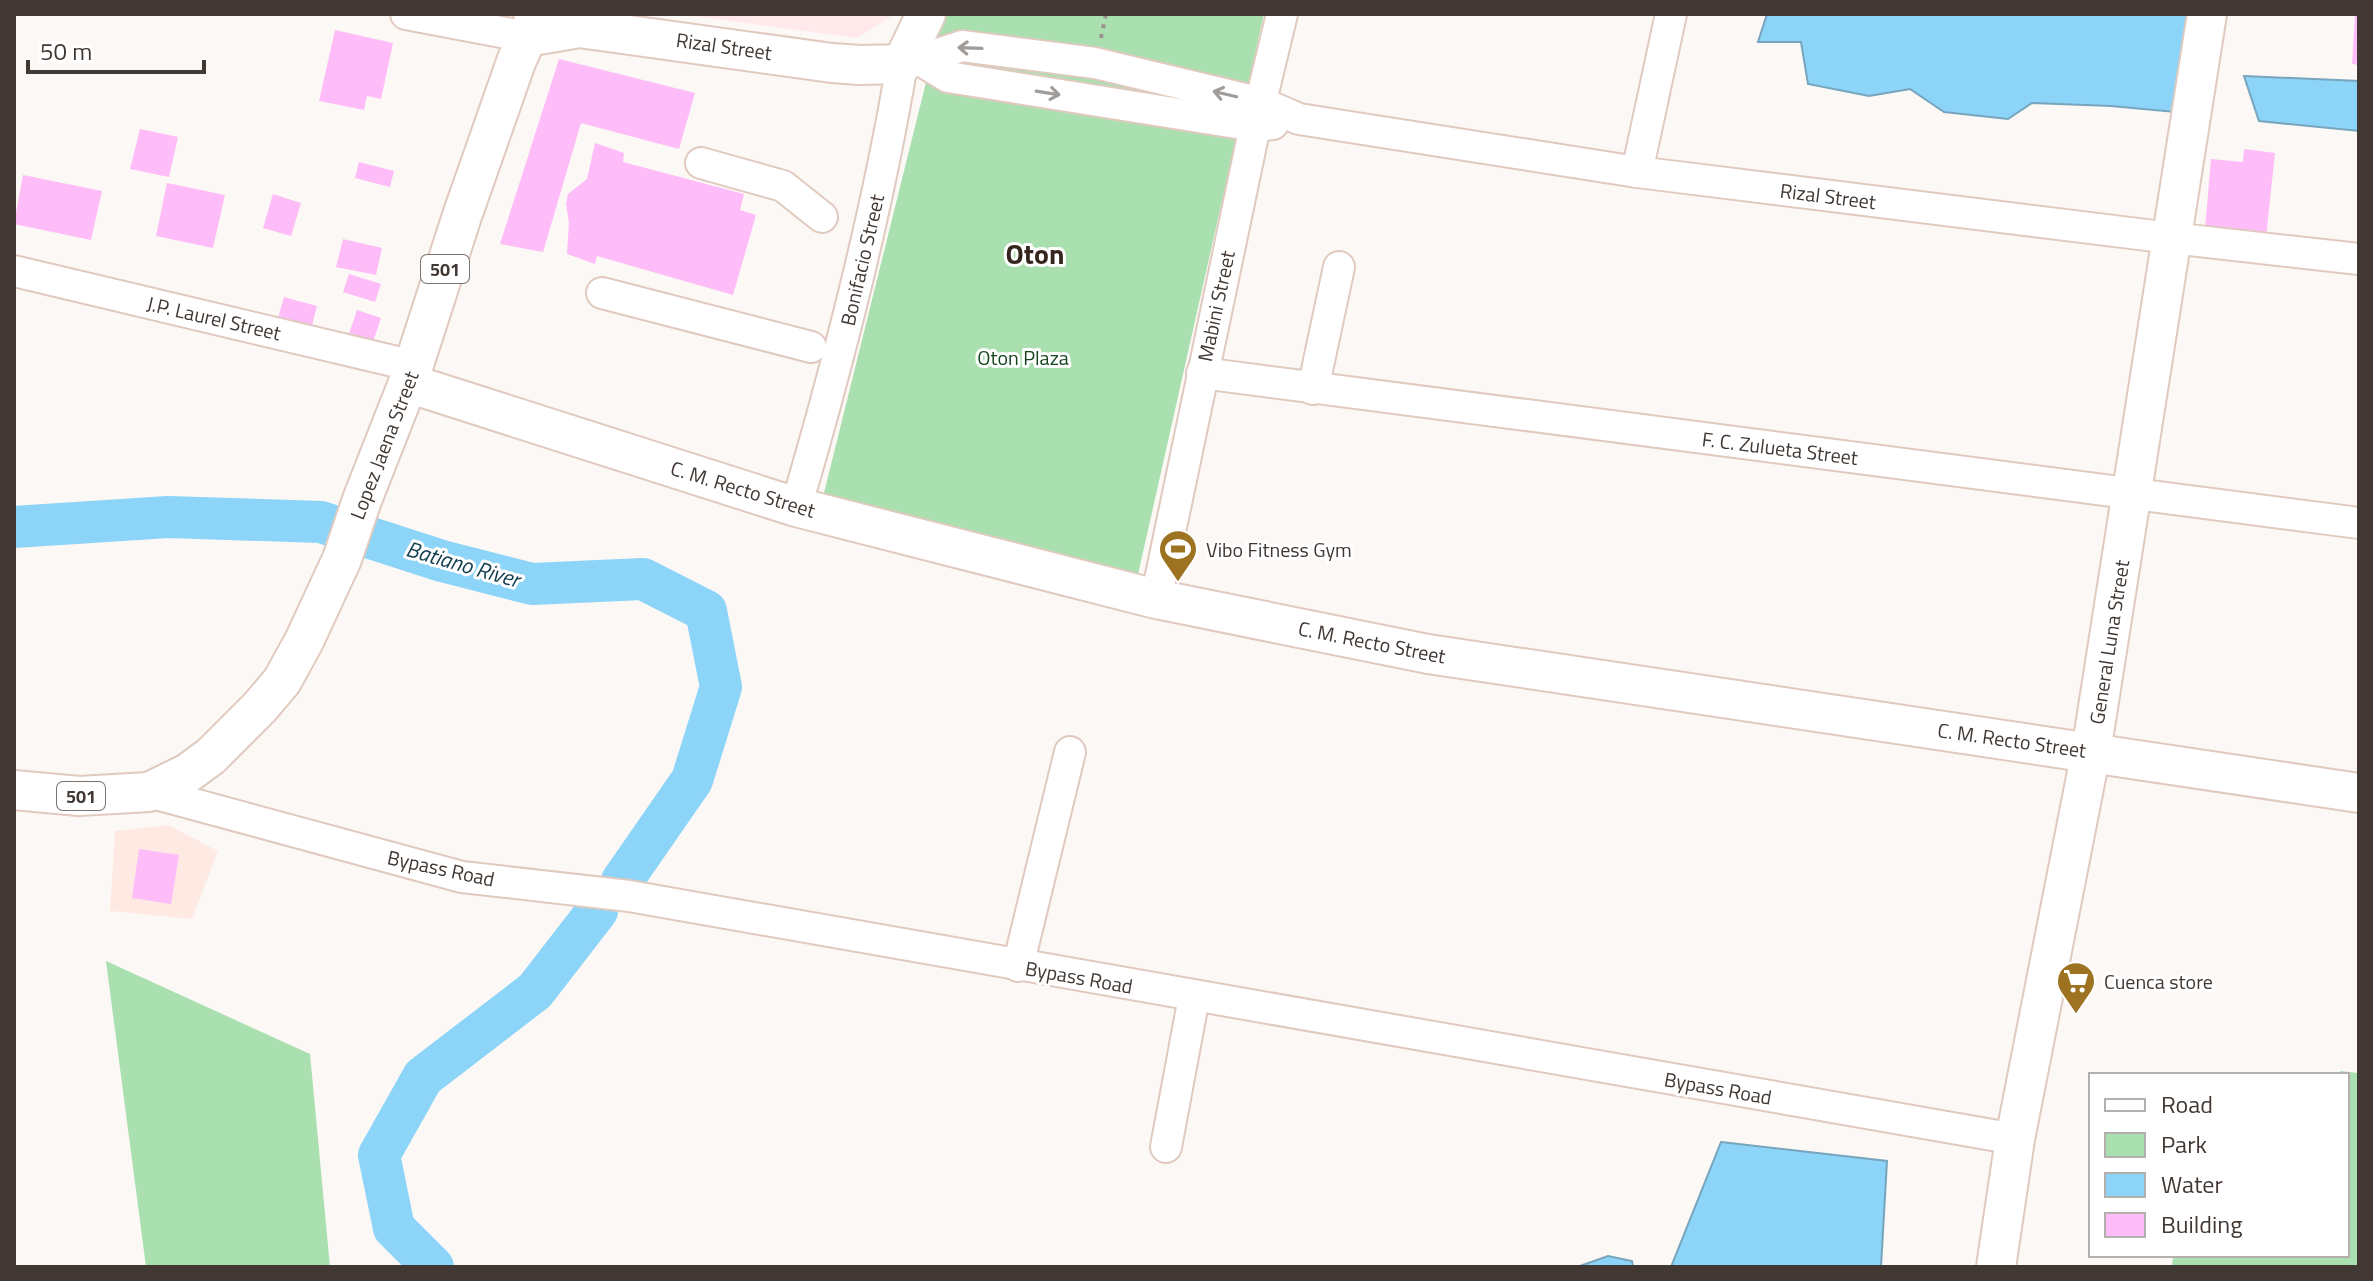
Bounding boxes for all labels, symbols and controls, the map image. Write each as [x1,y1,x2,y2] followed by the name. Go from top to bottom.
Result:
[28,24,204,74] scale bar
[674,24,774,68] street label: Rizal Street
[40,33,92,69] text: 50 m
[957,41,984,56] one-way arrow
[1035,86,1060,101] one-way arrow
[1213,86,1239,101] one-way arrow
[1778,175,1878,217] street label: Rizal Street
[832,191,892,329] street label: Bonifacio Street
[1006,232,1064,275] district label: Oton
[1189,248,1243,364] street label: Mabini Street
[421,255,469,283] road number: 501
[144,288,284,348] street label: J.P. Laurel Street
[977,342,1069,373] park label: Oton Plaza
[341,366,427,524] street label: Lopez Jaena Street
[1700,423,1860,473] street label: F. C. Zulueta Street
[667,452,819,526] street label: C. M. Recto Street
[1157,528,1199,583] sports icon: Vibo Fitness Gym
[402,532,527,597] water label: Batiano River
[1206,534,1352,565] place label: Vibo Fitness Gym
[2081,558,2137,726] street label: General Luna Street
[1296,613,1448,671] street label: C. M. Recto Street
[1936,714,2088,766] street label: C. M. Recto Street
[57,782,105,810] road number: 501
[385,842,497,894] street label: Bypass Road
[1023,952,1135,1002] street label: Bypass Road
[2055,960,2097,1015] supermarket icon: Cuenca store
[2104,966,2213,997] place label: Cuenca store
[1662,1063,1774,1113] street label: Bypass Road
[2089,1073,2349,1257] legend
[2161,1086,2213,1122] text: Road
[2161,1126,2207,1162] text: Park
[2161,1166,2223,1202] text: Water
[2161,1206,2243,1242] text: Building

